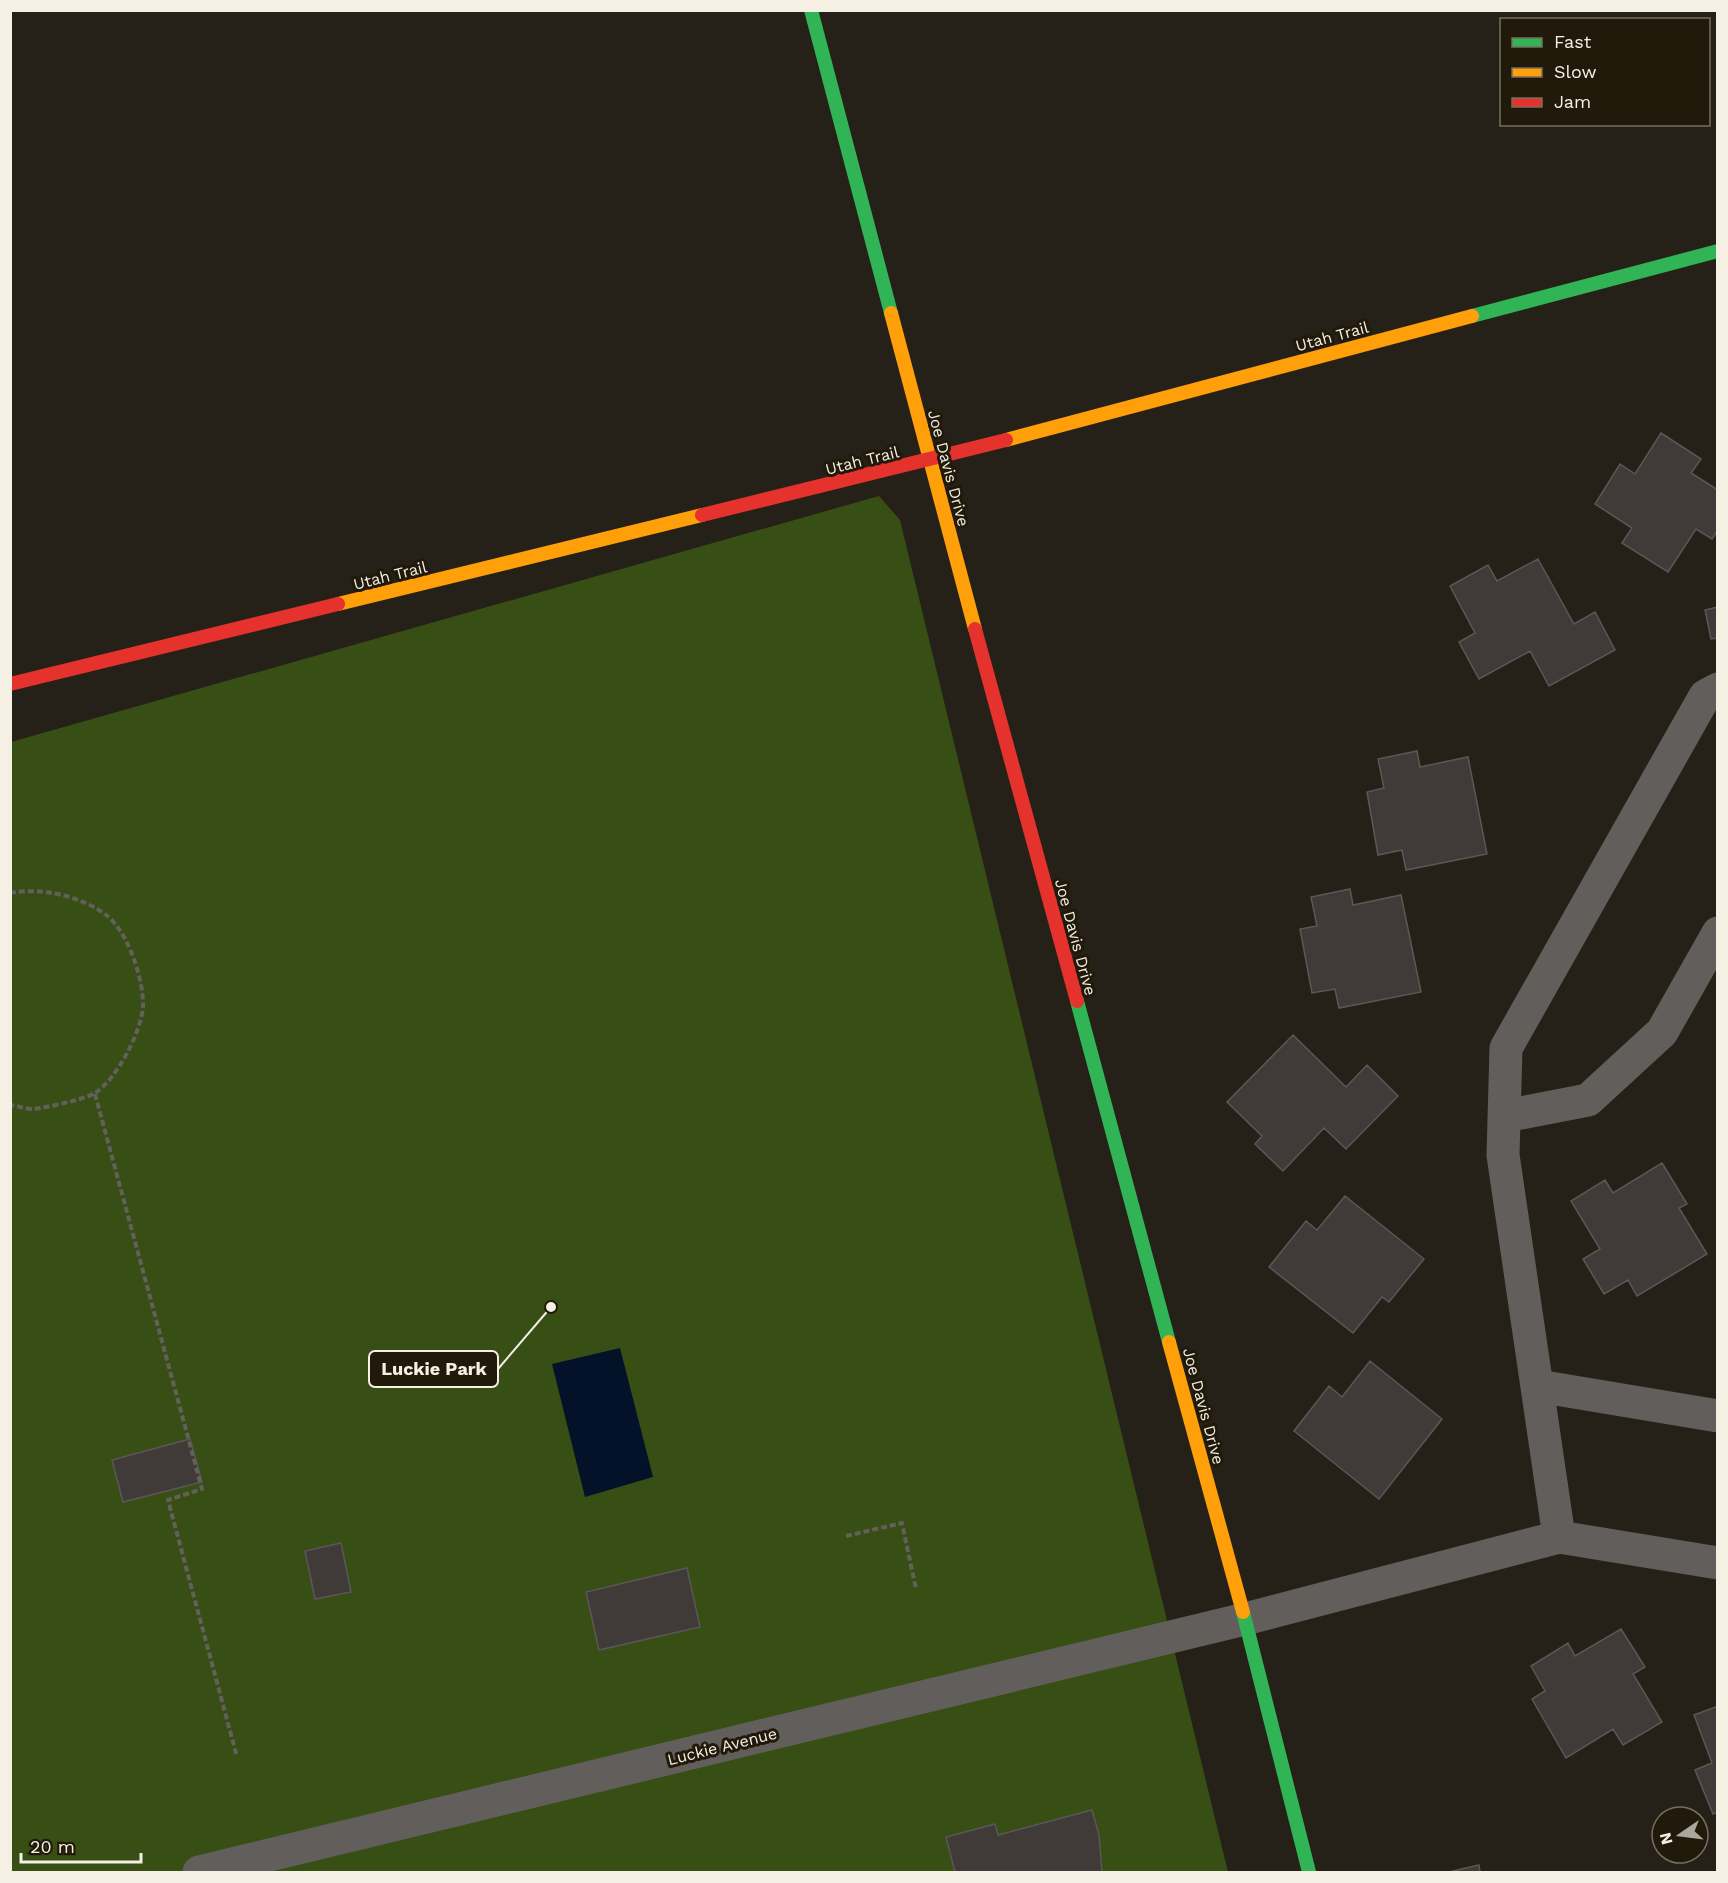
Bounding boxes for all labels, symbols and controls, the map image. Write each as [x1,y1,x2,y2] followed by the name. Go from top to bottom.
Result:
[1500,18,1710,126] legend
[1554,31,1592,52] text: Fast
[1554,61,1597,82] text: Slow
[1554,91,1591,112] text: Jam
[1293,318,1371,355] street label: Utah Trail
[924,408,973,528] street label: Joe Davis Drive
[823,442,901,479] street label: Utah Trail
[351,557,429,594] street label: Utah Trail
[1051,877,1100,997] street label: Joe Davis Drive
[1179,1346,1228,1466] street label: Joe Davis Drive
[369,1351,498,1387] callout: Luckie Park
[381,1358,488,1379] text: Luckie Park
[665,1724,779,1769] street label: Luckie Avenue
[1650,1805,1710,1865] north arrow
[21,1826,141,1864] scale bar
[1655,1830,1677,1847] text: N
[30,1836,75,1857] text: 20 m

